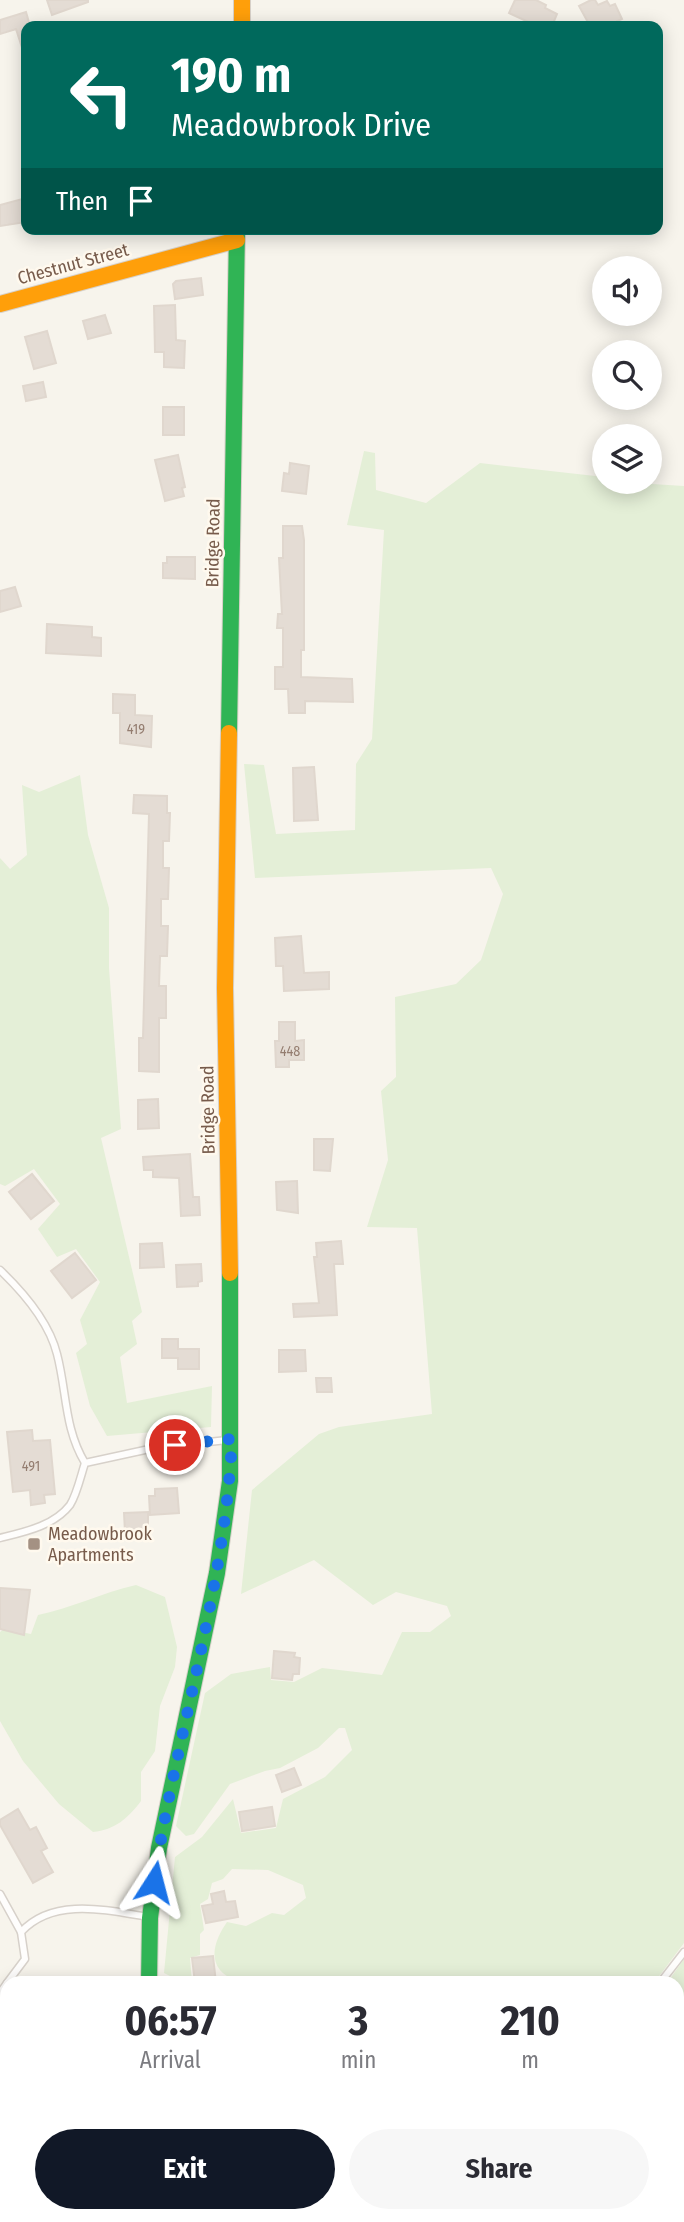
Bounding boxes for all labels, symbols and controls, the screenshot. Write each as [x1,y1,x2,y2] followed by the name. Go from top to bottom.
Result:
[171,46,291,105] text: 190 m
[56,49,147,140] icon: left
[171,106,431,144] text: Meadowbrook Drive
[122,182,160,220] icon: arrive
[56,186,108,217] text: Then
[15,239,131,289] street label: Chestnut Street
[592,256,662,494] map controls
[592,256,662,326] button: sound
[592,340,662,410] button: search
[592,424,662,494] button: layers
[201,498,225,588] street label: Bridge Road
[127,721,145,738] house number: 419
[280,1043,300,1060] house number: 448
[196,1065,220,1155] street label: Bridge Road
[145,1415,205,1475] pin
[156,1426,194,1464] icon: arrive
[22,1458,40,1475] house number: 491
[48,1523,153,1566] place label: Meadowbrook Apartments
[26,1536,42,1552] marker: Meadowbrook Apartments
[117,1845,191,1919] position arrow
[124,1996,217,2046] text: 06:57
[349,1996,368,2046] text: 3
[500,1996,560,2046] text: 210
[140,2046,201,2074] text: Arrival
[341,2046,376,2074] text: min
[521,2046,539,2074] text: m
[35,2129,335,2209] button: Exit
[349,2129,649,2209] button: Share

